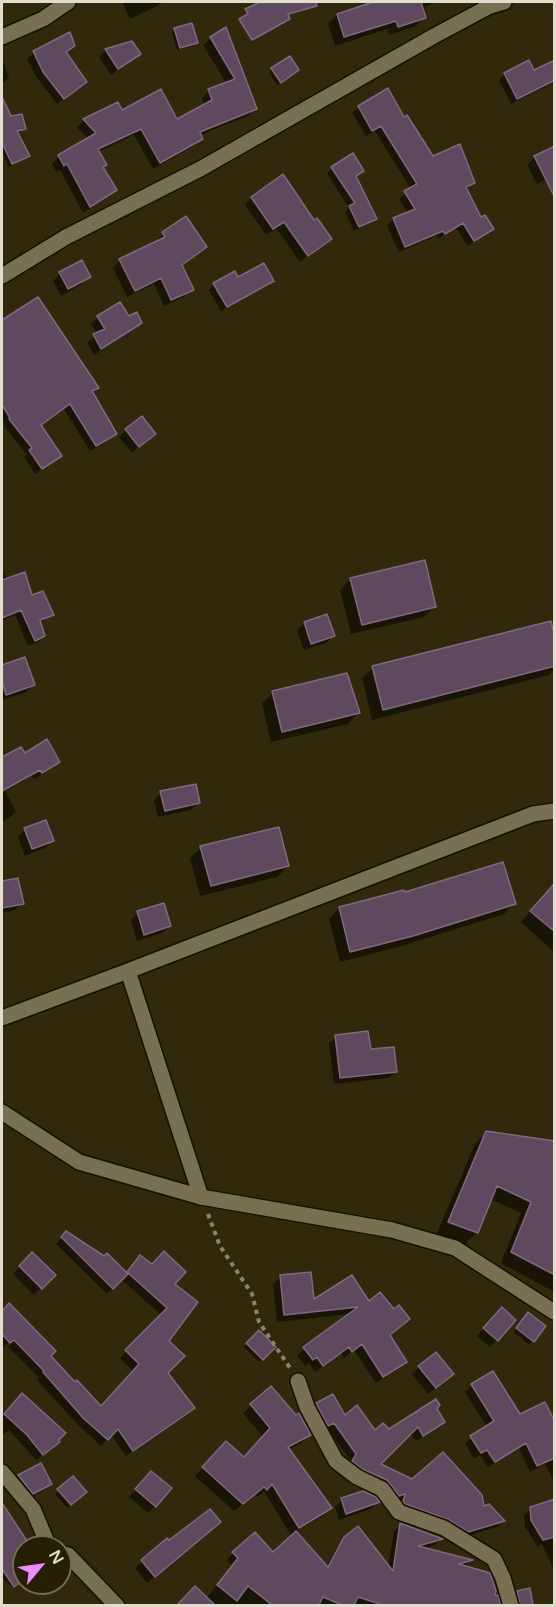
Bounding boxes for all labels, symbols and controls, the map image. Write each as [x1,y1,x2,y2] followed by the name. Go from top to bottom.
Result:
[12,1535,72,1595] north arrow
[44,1547,68,1568] text: N

